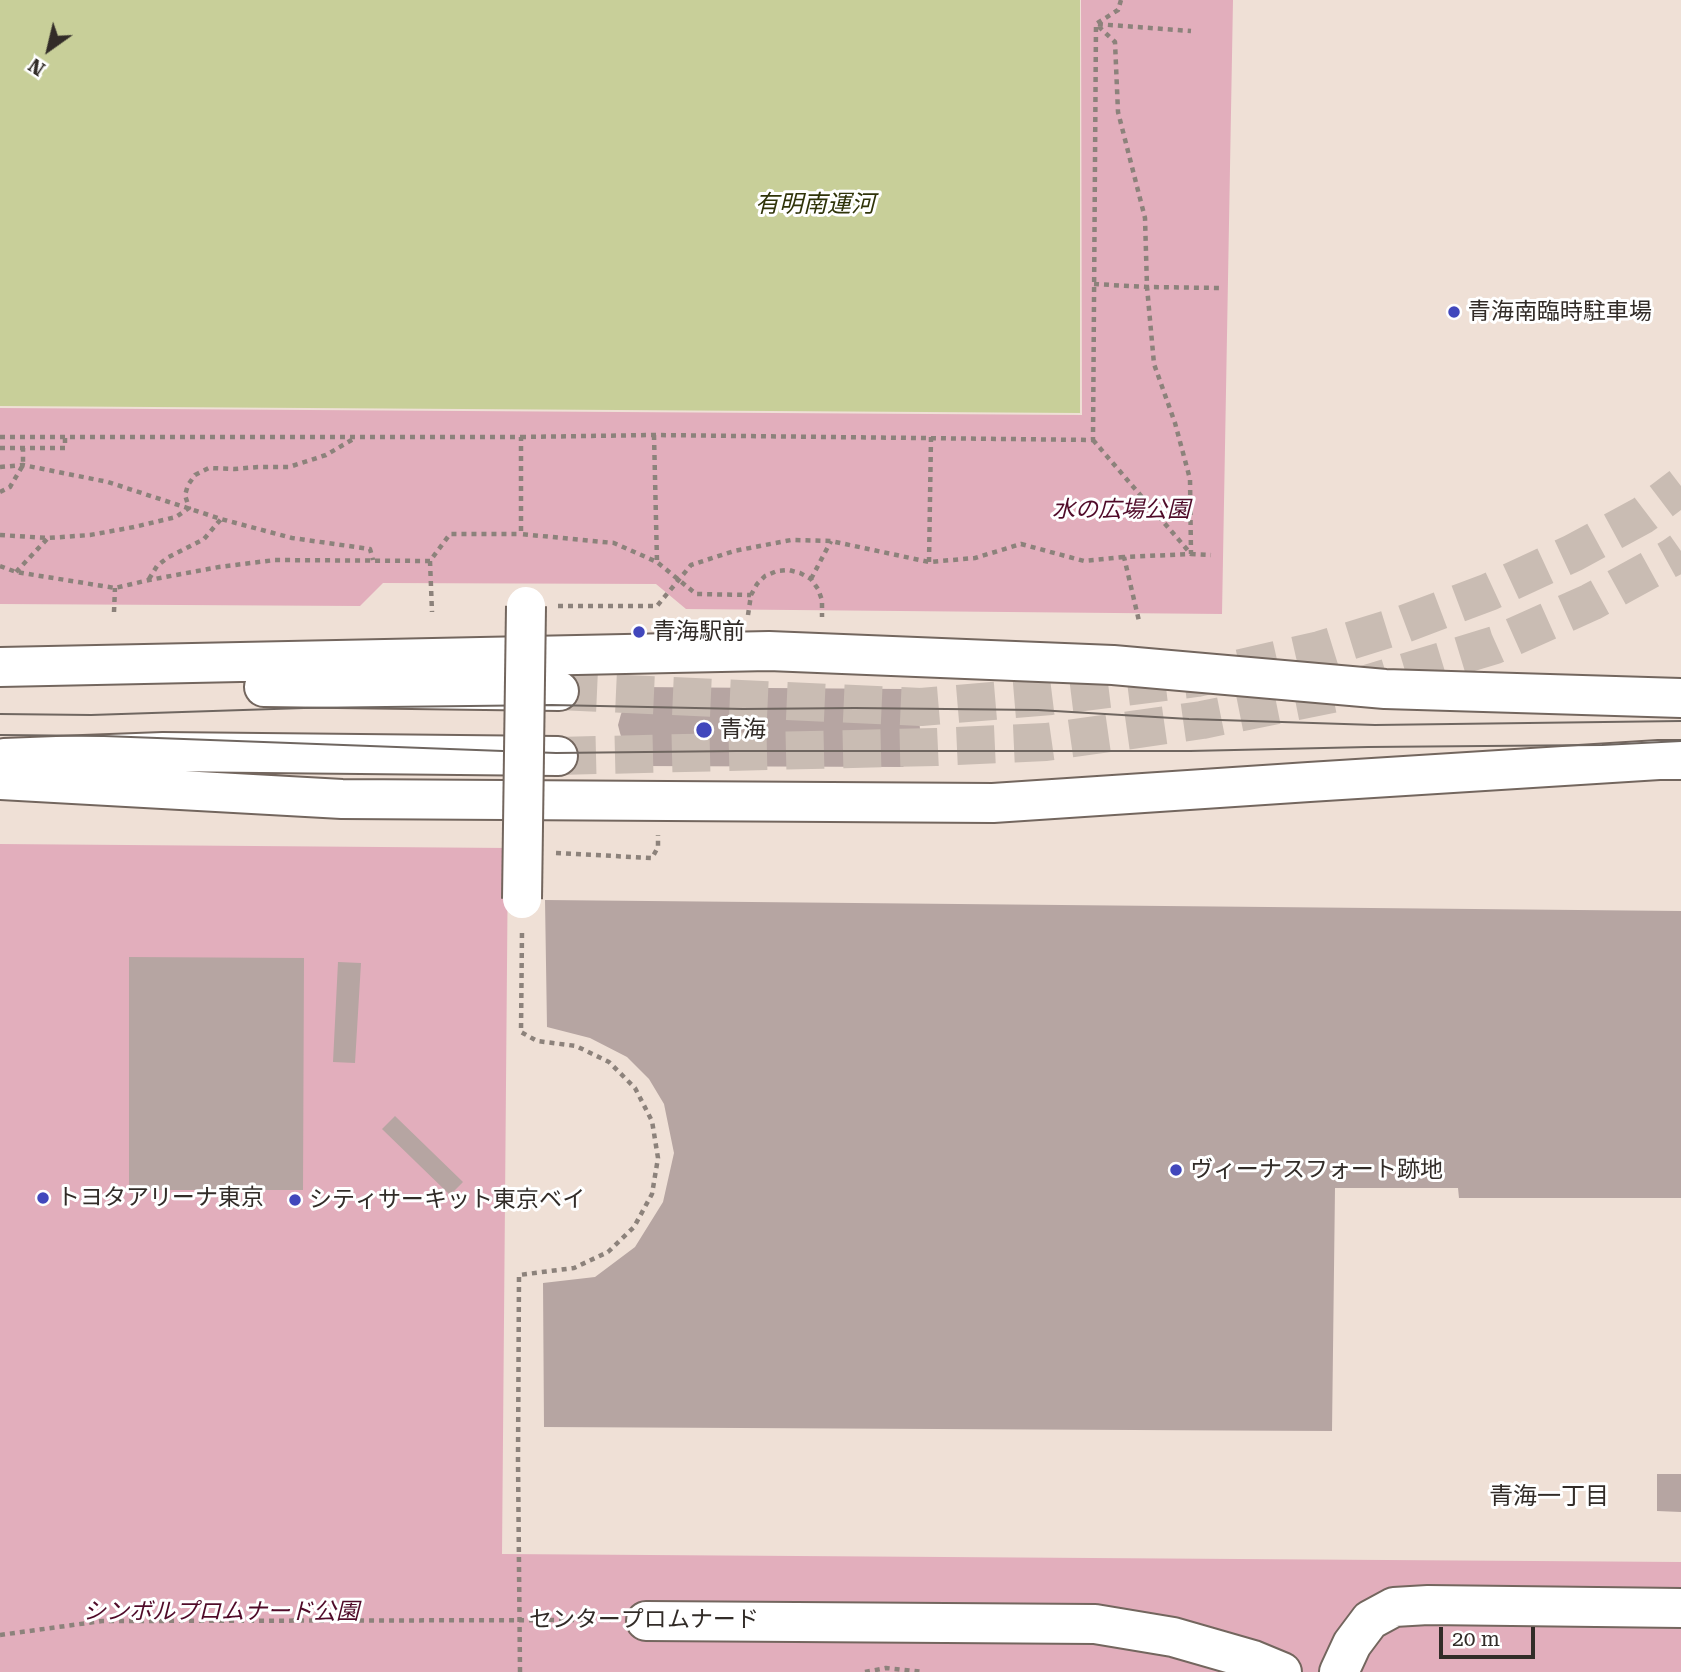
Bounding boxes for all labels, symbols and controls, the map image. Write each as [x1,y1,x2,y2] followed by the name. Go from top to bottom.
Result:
[14,14,84,84] north arrow
[24,53,49,80] text: N
[755,191,875,219] water label: 有明南運河
[1468,298,1652,326] place label: 青海南臨時駐車場
[1446,304,1462,320] marker: 青海南臨時駐車場
[1052,496,1190,524] park label: 水の広場公園
[653,618,745,646] place label: 青海駅前
[631,624,647,640] marker: 青海駅前
[720,716,766,744] place label: 青海
[694,720,714,740] marker: 青海
[1190,1156,1443,1184] place label: ヴィーナスフォート跡地
[1168,1162,1184,1178] marker: ヴィーナスフォート跡地
[57,1184,264,1212] place label: トヨタアリーナ東京
[309,1186,585,1214] place label: シティサーキット東京ベイ
[35,1190,51,1206] marker: トヨタアリーナ東京
[287,1192,303,1208] marker: シティサーキット東京ベイ
[1489,1483,1609,1511] district label: 青海一丁目
[83,1598,359,1626] park label: シンボルプロムナード公園
[529,1606,759,1634] street label: センタープロムナード
[1443,1612,1539,1656] scale bar
[1452,1627,1500,1651] text: 20 m

